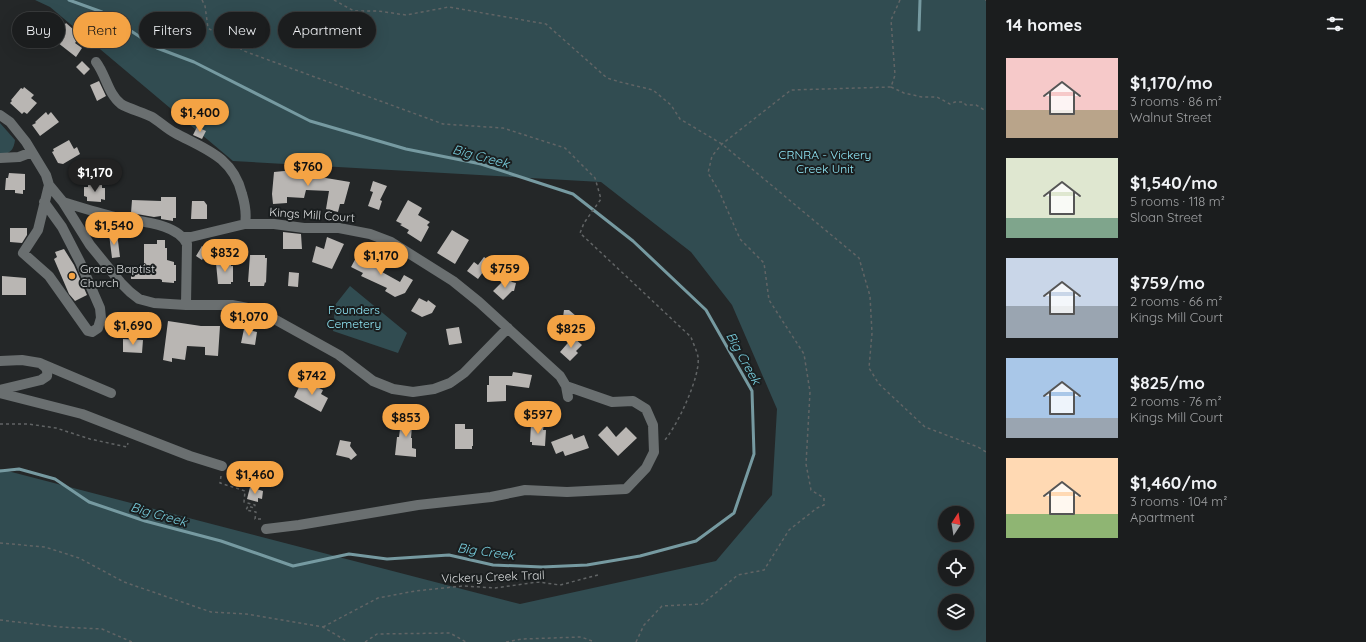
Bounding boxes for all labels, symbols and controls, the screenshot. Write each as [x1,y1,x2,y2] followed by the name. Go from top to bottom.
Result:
[12,12,65,48] chip: Buy
[73,12,131,48] chip: Rent
[139,12,206,48] chip: Filters
[214,12,270,48] chip: New
[278,12,376,48] chip: Apartment
[1324,13,1346,35] icon: filters
[1006,14,1082,35] text: 14 homes
[1130,72,1213,93] text: $1,170/mo
[1038,74,1086,122] icon: home
[1130,93,1222,109] text: 3 rooms · 86 m²
[167,99,233,133] pin: $1,400
[180,104,220,120] text: $1,400
[1130,109,1212,125] text: Walnut Street
[451,141,512,171] water label: Big Creek
[779,147,871,176] park label: CRNRA - Vickery Creek Unit
[284,153,332,187] pin: $760
[293,158,323,174] text: $760
[62,159,128,193] pin: $1,170
[77,164,113,180] text: $1,170
[1130,172,1218,193] text: $1,540/mo
[1038,174,1086,222] icon: home
[1130,193,1225,209] text: 5 rooms · 118 m²
[269,204,355,225] street label: Kings Mill Court
[1130,209,1203,225] text: Sloan Street
[81,212,147,246] pin: $1,540
[94,217,134,233] text: $1,540
[201,239,249,273] pin: $832
[348,242,414,276] pin: $1,170
[210,244,240,260] text: $832
[363,247,399,263] text: $1,170
[481,255,529,289] pin: $759
[490,260,520,276] text: $759
[80,261,155,290] place label: Grace Baptist Church
[67,271,77,281] marker: Grace Baptist Church
[1130,272,1205,293] text: $759/mo
[1038,274,1086,322] icon: home
[1130,293,1222,309] text: 2 rooms · 66 m²
[327,302,381,331] park label: Founders Cemetery
[216,303,282,337] pin: $1,070
[230,308,268,324] text: $1,070
[1130,309,1223,325] text: Kings Mill Court
[100,312,166,346] pin: $1,690
[547,315,595,349] pin: $825
[114,317,152,333] text: $1,690
[556,320,586,336] text: $825
[723,329,766,388] water label: Big Creek
[288,362,336,396] pin: $742
[297,367,327,383] text: $742
[1130,372,1205,393] text: $825/mo
[1038,374,1086,422] icon: home
[1130,393,1222,409] text: 2 rooms · 76 m²
[514,401,562,435] pin: $597
[382,404,430,438] pin: $853
[523,406,553,422] text: $597
[391,409,421,425] text: $853
[1130,409,1223,425] text: Kings Mill Court
[222,461,288,495] pin: $1,460
[235,466,275,482] text: $1,460
[1130,472,1217,493] text: $1,460/mo
[1038,474,1086,522] icon: home
[1130,493,1227,509] text: 3 rooms · 104 m²
[129,498,190,530] water label: Big Creek
[938,506,974,542] north arrow
[938,506,974,630] map controls
[1130,509,1195,525] text: Apartment
[456,539,517,563] water label: Big Creek
[938,550,974,586] button: locate
[441,567,545,586] street label: Vickery Creek Trail
[938,594,974,630] button: layers

